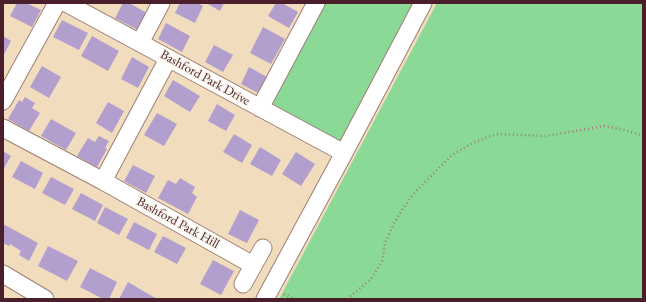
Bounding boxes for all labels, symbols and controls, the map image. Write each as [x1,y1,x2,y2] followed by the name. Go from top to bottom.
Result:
[157,47,253,109] street label: Bashford Park Drive
[134,194,222,252] street label: Bashford Park Hill

